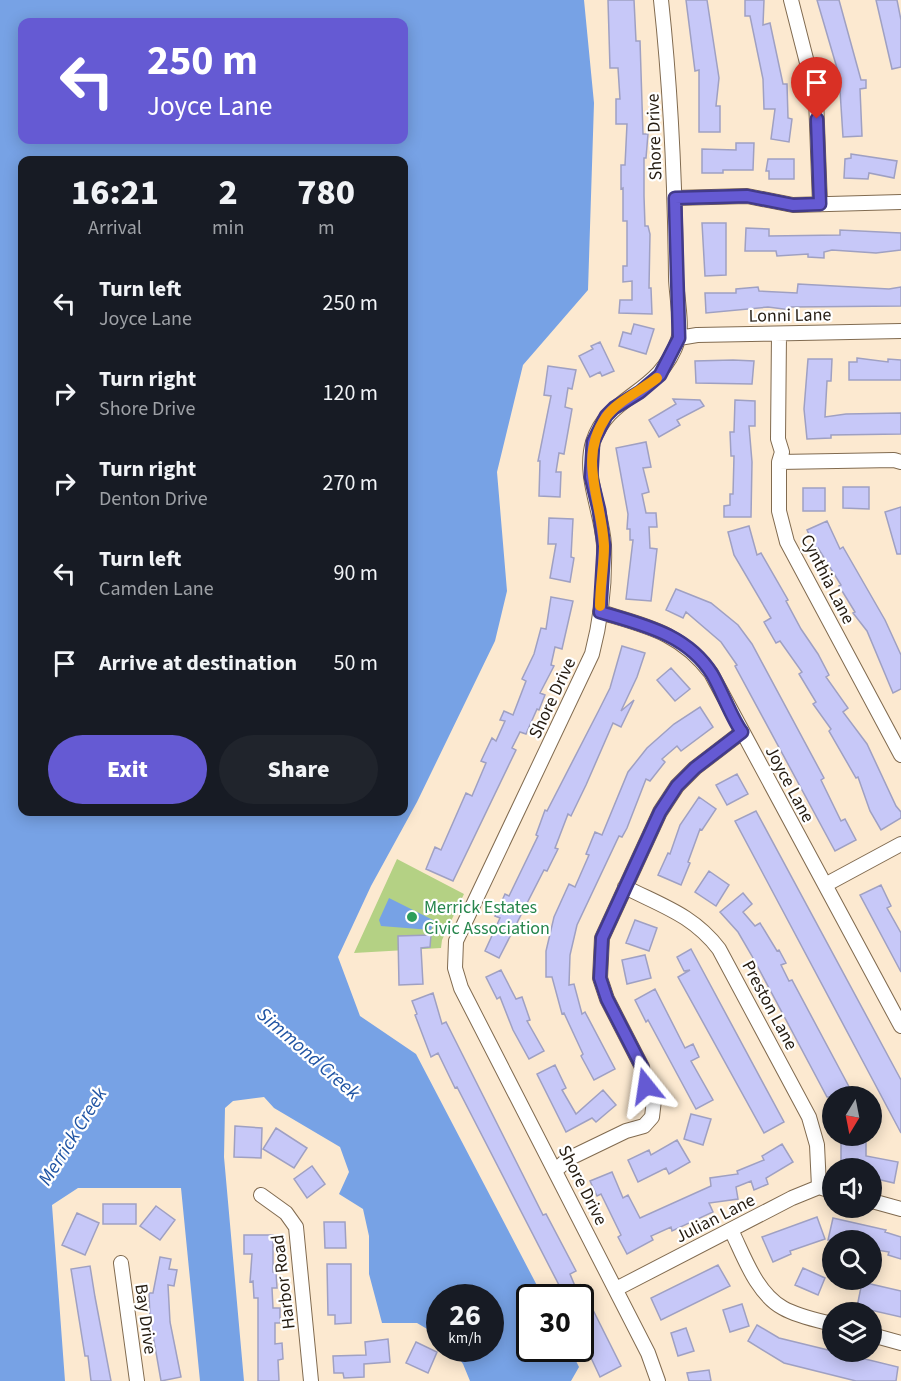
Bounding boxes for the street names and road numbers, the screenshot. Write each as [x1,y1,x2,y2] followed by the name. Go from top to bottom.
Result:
[640,93,669,181] street label: Shore Drive
[748,302,832,329] street label: Lonni Lane
[794,530,861,629] street label: Cynthia Lane
[523,654,582,743] street label: Shore Drive
[759,741,820,827] street label: Joyce Lane
[736,956,804,1054] street label: Preston Lane
[552,1141,613,1230] street label: Shore Drive
[671,1188,760,1249] street label: Julian Lane
[265,1233,302,1331] street label: Harbor Road
[128,1282,163,1356] street label: Bay Drive

